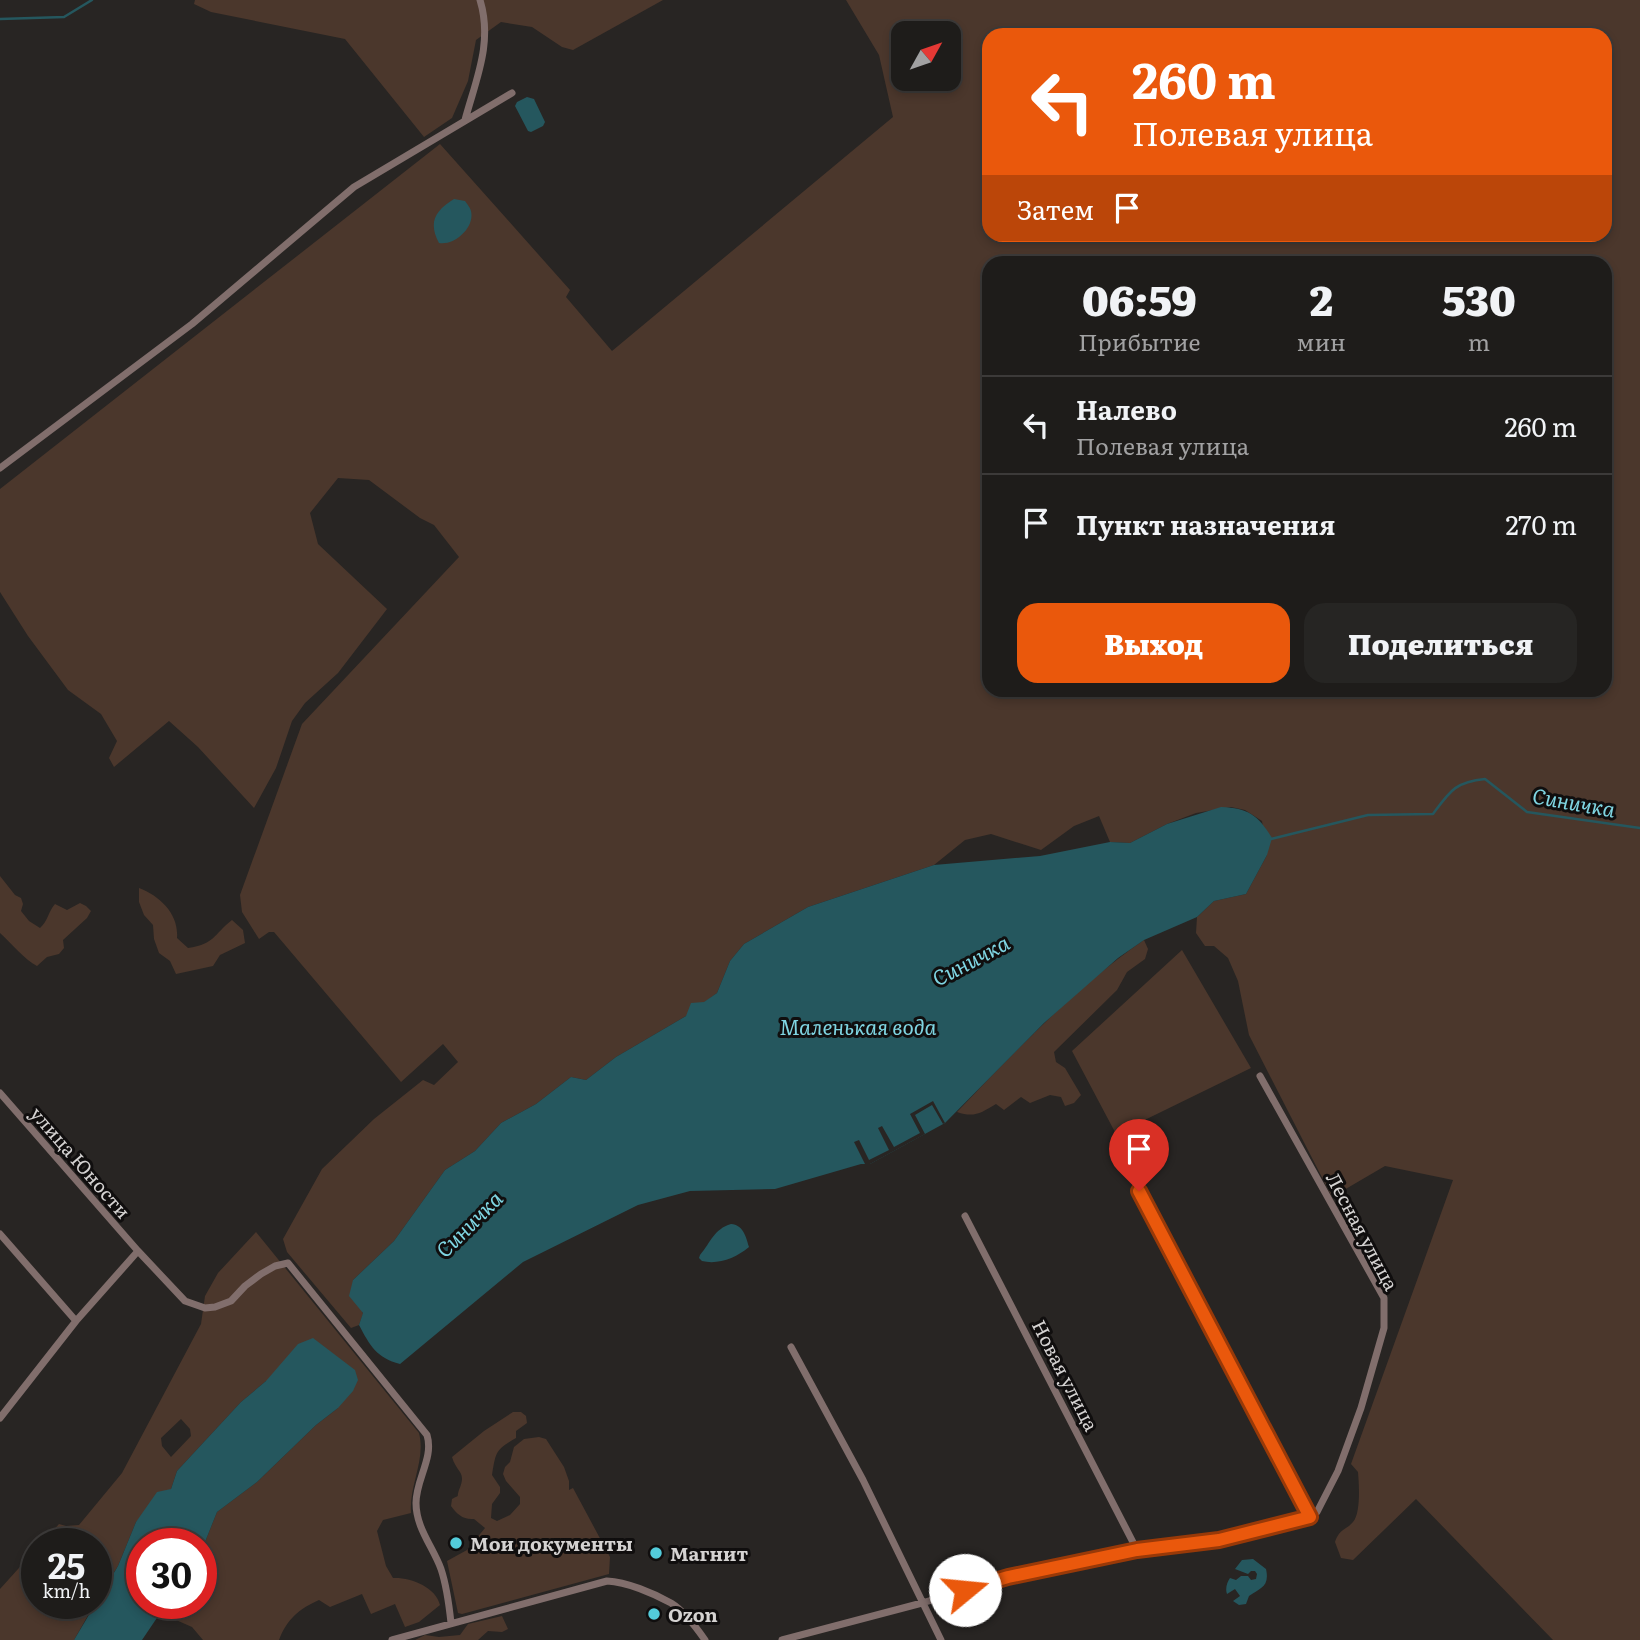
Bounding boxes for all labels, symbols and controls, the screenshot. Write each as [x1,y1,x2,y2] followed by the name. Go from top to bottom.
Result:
[891,21,961,91] north arrow
[891,21,961,91] map controls
[1132,41,1276,114] text: 260 m
[1017,56,1108,147] icon: left
[1132,108,1373,156] text: Полевая улица
[1017,189,1094,228] text: Затем
[1108,189,1146,227] icon: arrive
[1082,267,1197,329] text: 06:59
[1310,267,1333,329] text: 2
[1442,267,1516,329] text: 530
[1078,324,1201,358] text: Прибытие
[1297,324,1346,358] text: мин
[1468,324,1490,358] text: m
[1076,389,1177,428] text: Налево
[1017,406,1055,444] icon: left
[1504,406,1577,445] text: 260 m
[1076,428,1249,462] text: Полевая улица
[1017,504,1055,542] icon: arrive
[1076,504,1335,543] text: Пункт назначения
[1505,504,1577,543] text: 270 m
[1017,603,1290,683] button: Выход
[1304,603,1577,683] button: Поделиться
[1530,778,1618,824] water label: Синичка
[926,926,1014,992] water label: Синичка
[780,1010,936,1041] water label: Маленькая вода
[24,1100,138,1224] street label: улица Юности
[1109,1119,1169,1191] pin
[1120,1130,1158,1168] icon: arrive
[1320,1167,1406,1296] street label: Лесная улица
[427,1182,509,1264] water label: Синичка
[1026,1315,1106,1436] street label: Новая улица
[126,1528,217,1619] speed limit sign: 30
[470,1529,633,1557] place label: Мои документы
[448,1535,464,1551] marker: Мои документы
[48,1538,85,1590] text: 25
[670,1539,748,1567] place label: Магнит
[648,1545,664,1561] marker: Магнит
[928,1553,1002,1627] position arrow
[43,1577,90,1604] text: km/h
[668,1600,718,1628] place label: Ozon
[646,1606,662,1622] marker: Ozon

